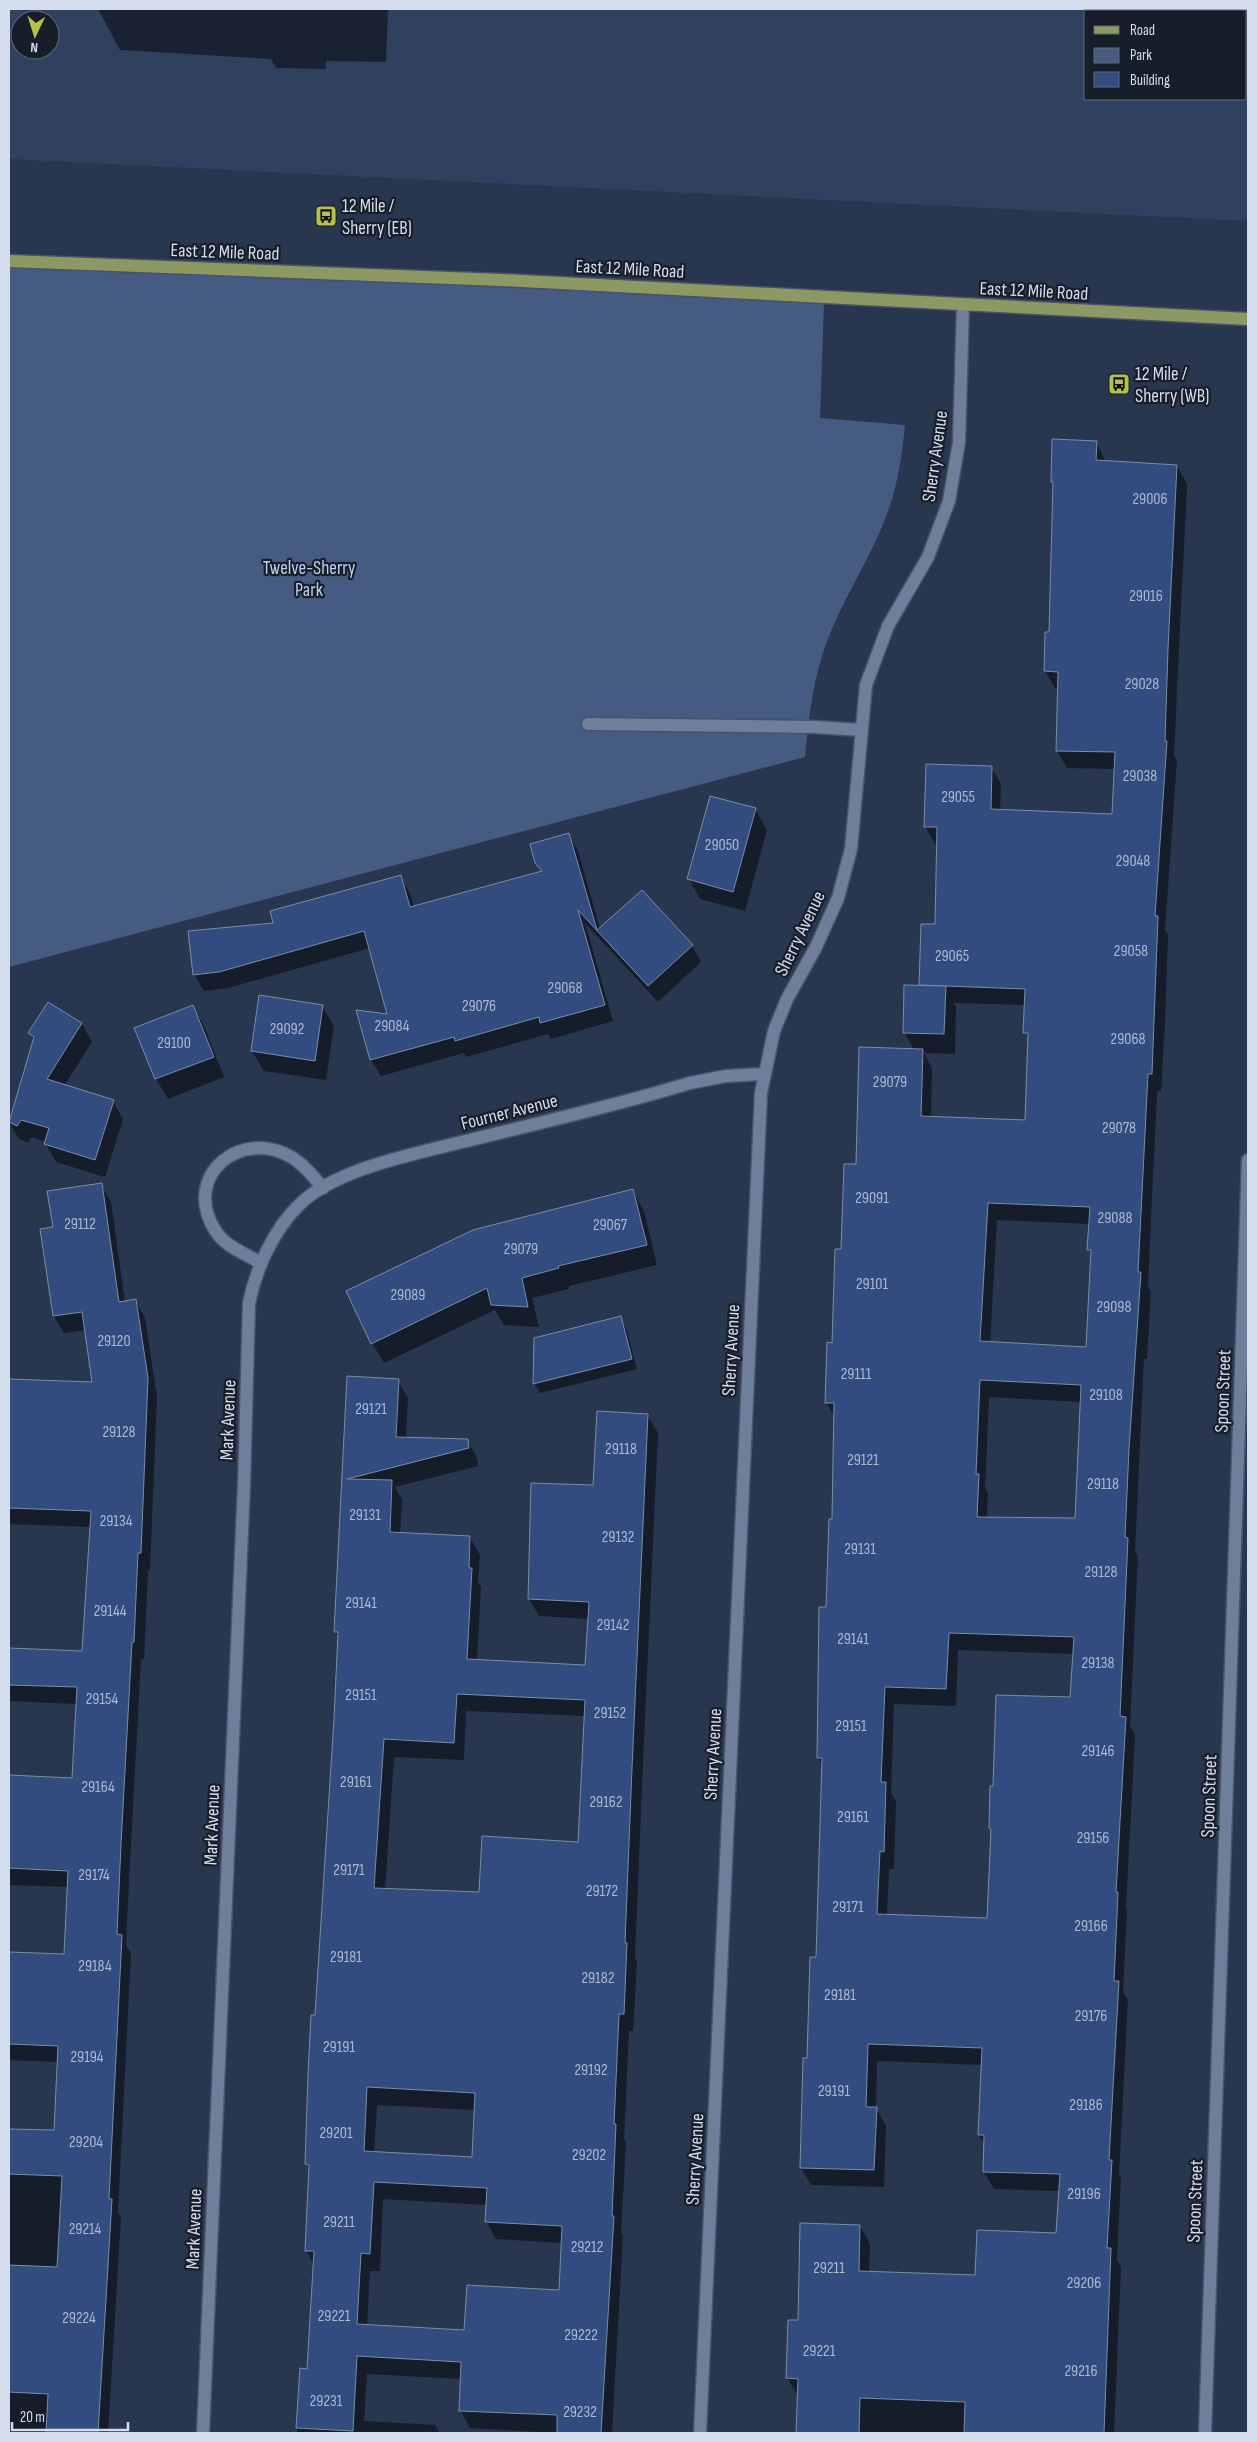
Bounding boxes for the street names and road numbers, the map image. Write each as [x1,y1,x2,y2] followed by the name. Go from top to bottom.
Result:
[170,239,280,266] street label: East 12 Mile Road
[575,255,685,284] street label: East 12 Mile Road
[979,277,1089,306] street label: East 12 Mile Road
[918,409,953,503] street label: Sherry Avenue
[770,887,831,980] street label: Sherry Avenue
[459,1089,560,1136] street label: Fourner Avenue
[718,1304,745,1397] street label: Sherry Avenue
[1211,1349,1236,1433] street label: Spoon Street
[216,1379,241,1461] street label: Mark Avenue
[700,1708,727,1801] street label: Sherry Avenue
[1197,1754,1222,1838] street label: Spoon Street
[200,1784,225,1866] street label: Mark Avenue
[682,2113,709,2206] street label: Sherry Avenue
[1183,2159,1208,2243] street label: Spoon Street
[182,2188,207,2270] street label: Mark Avenue

